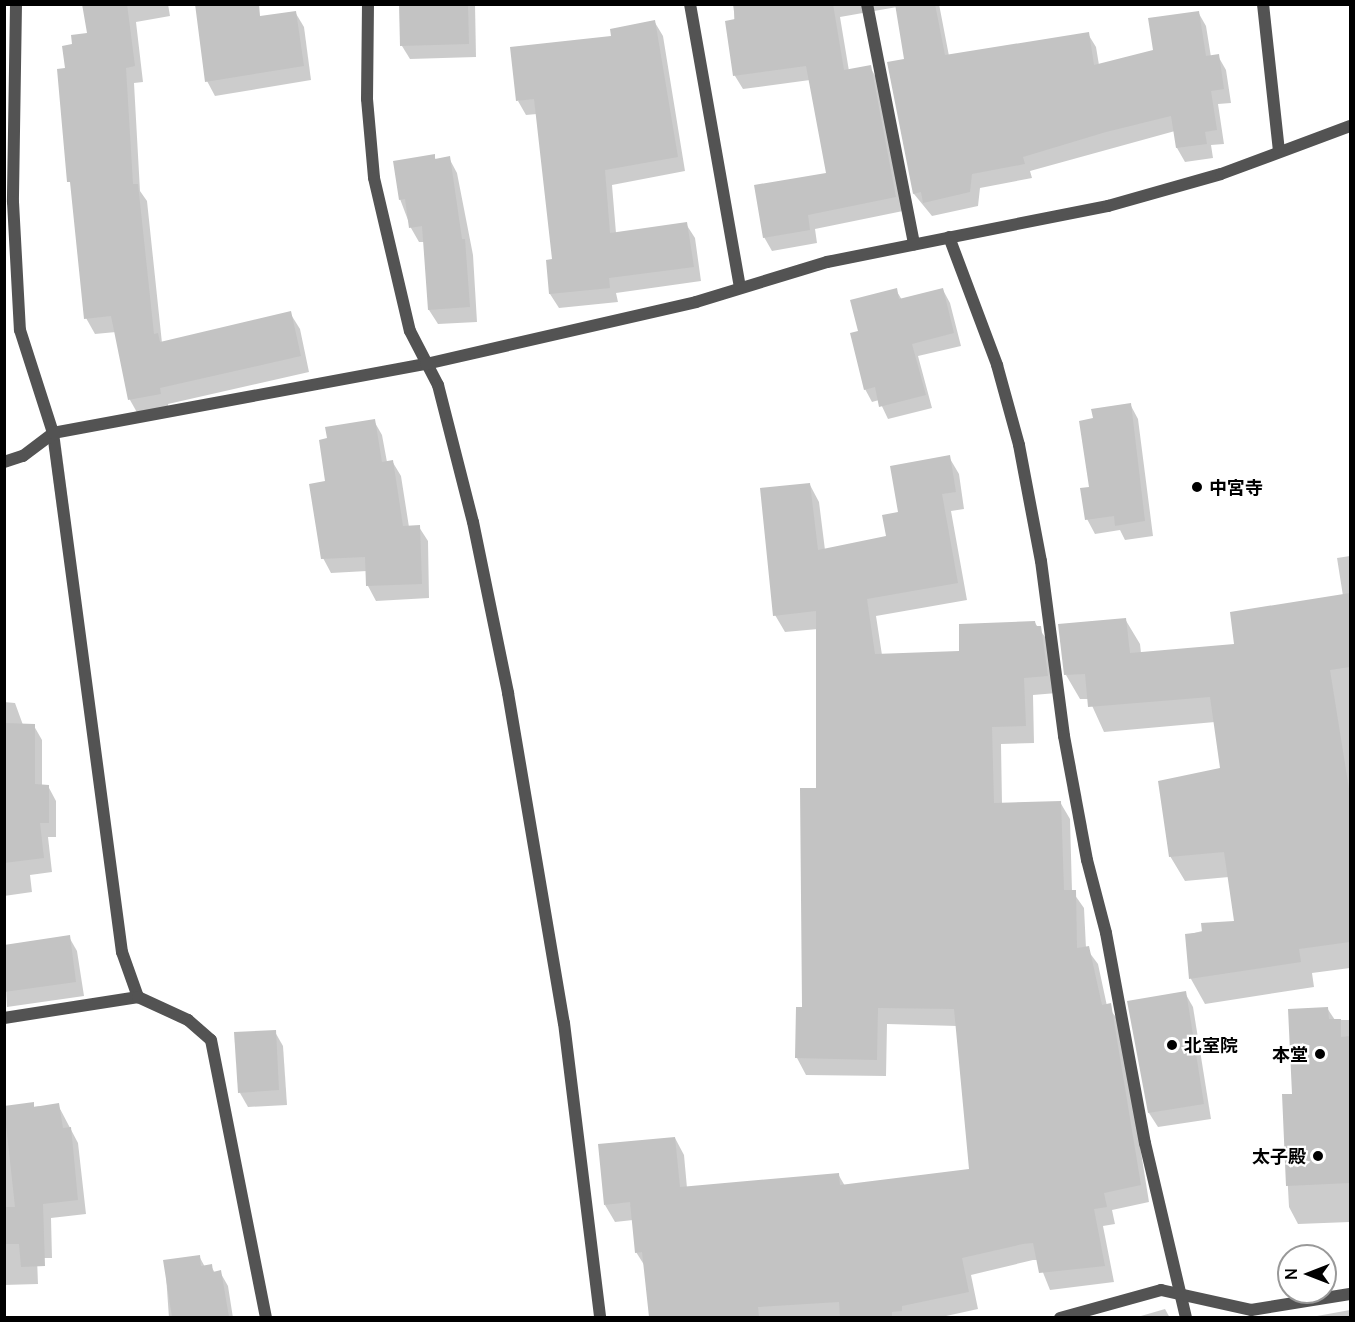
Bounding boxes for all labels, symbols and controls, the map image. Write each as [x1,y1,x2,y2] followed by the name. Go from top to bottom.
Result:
[1209,476,1263,498] place label: 中宮寺
[1190,480,1204,494] marker: 中宮寺
[1184,1034,1238,1056] place label: 北室院
[1165,1038,1179,1052] marker: 北室院
[1272,1043,1308,1065] place label: 本堂
[1313,1047,1327,1061] marker: 本堂
[1252,1145,1306,1167] place label: 太子殿
[1311,1149,1325,1163] marker: 太子殿
[1277,1244,1337,1304] north arrow
[1280,1268,1302,1280] text: N

